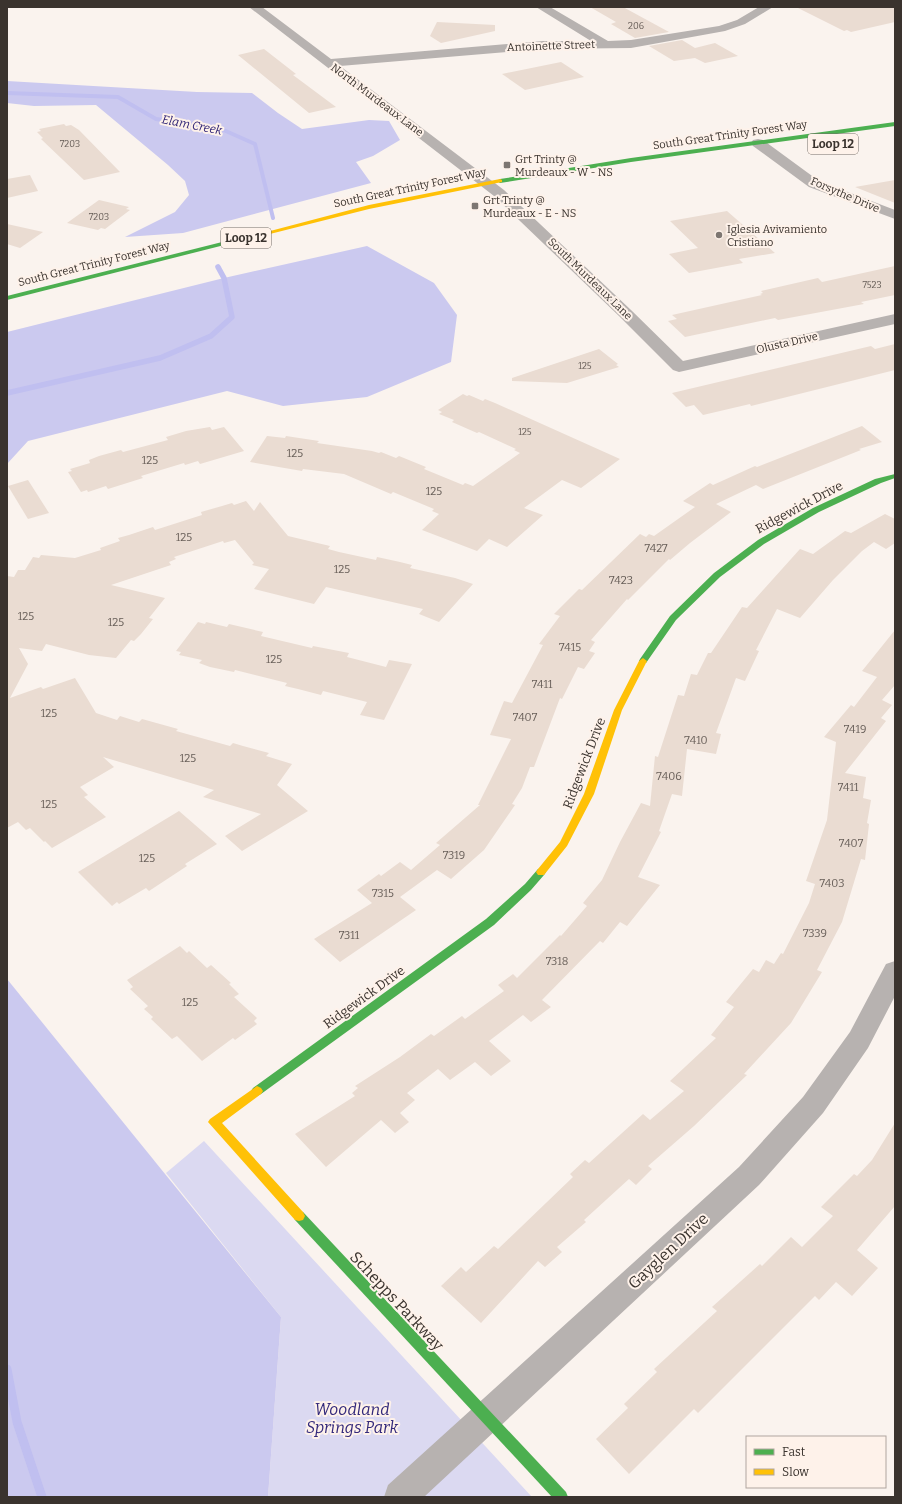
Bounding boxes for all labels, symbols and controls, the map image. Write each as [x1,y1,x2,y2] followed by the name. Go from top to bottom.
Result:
[628,21,644,31] house number: 206
[507,38,595,54] street label: Antoinette Street
[328,61,426,139] street label: North Murdeaux Lane
[161,112,224,138] water label: Elam Creek
[652,118,808,152] street label: South Great Trinity Forest Way
[808,134,858,154] road number: Loop 12
[60,139,80,149] house number: 7203
[515,153,613,179] place label: Grt Trinty @ Murdeaux - W - NS
[502,160,512,170] marker: Grt Trinty @ Murdeaux - W - NS
[333,165,488,211] street label: South Great Trinity Forest Way
[809,175,881,215] street label: Forsythe Drive
[483,194,576,220] place label: Grt Trinty @ Murdeaux - E - NS
[470,201,480,211] marker: Grt Trinty @ Murdeaux - E - NS
[89,212,109,222] house number: 7203
[727,223,827,249] place label: Iglesia Avivamiento Cristiano
[221,228,271,248] road number: Loop 12
[714,230,724,240] marker: Iglesia Avivamiento Cristiano
[545,235,635,323] street label: South Murdeaux Lane
[17,239,171,289] street label: South Great Trinity Forest Way
[862,280,882,290] house number: 7523
[755,330,819,356] street label: Olusta Drive
[578,361,592,371] house number: 125
[518,427,532,437] house number: 125
[287,447,303,460] house number: 125
[142,454,158,467] house number: 125
[753,478,845,536] street label: Ridgewick Drive
[426,485,442,498] house number: 125
[176,531,192,544] house number: 125
[644,542,668,555] house number: 7427
[334,563,350,576] house number: 125
[609,574,633,587] house number: 7423
[18,610,34,623] house number: 125
[108,616,124,629] house number: 125
[559,641,581,654] house number: 7415
[266,653,282,666] house number: 125
[532,678,553,691] house number: 7411
[41,707,57,720] house number: 125
[513,711,538,724] house number: 7407
[560,715,608,811] street label: Ridgewick Drive
[844,723,866,736] house number: 7419
[684,734,708,747] house number: 7410
[180,752,196,765] house number: 125
[656,770,682,783] house number: 7406
[838,781,859,794] house number: 7411
[41,798,57,811] house number: 125
[839,837,864,850] house number: 7407
[443,849,465,862] house number: 7319
[139,852,155,865] house number: 125
[819,877,845,890] house number: 7403
[372,887,394,900] house number: 7315
[803,927,827,940] house number: 7339
[339,929,360,942] house number: 7311
[546,955,568,968] house number: 7318
[321,963,407,1031] street label: Ridgewick Drive
[182,996,198,1009] house number: 125
[624,1209,712,1293] street label: Gayglen Drive
[346,1247,448,1355] street label: Schepps Parkway
[306,1400,398,1437] park label: Woodland Springs Park
[746,1436,886,1488] legend
[782,1445,806,1459] text: Fast
[782,1465,809,1479] text: Slow

